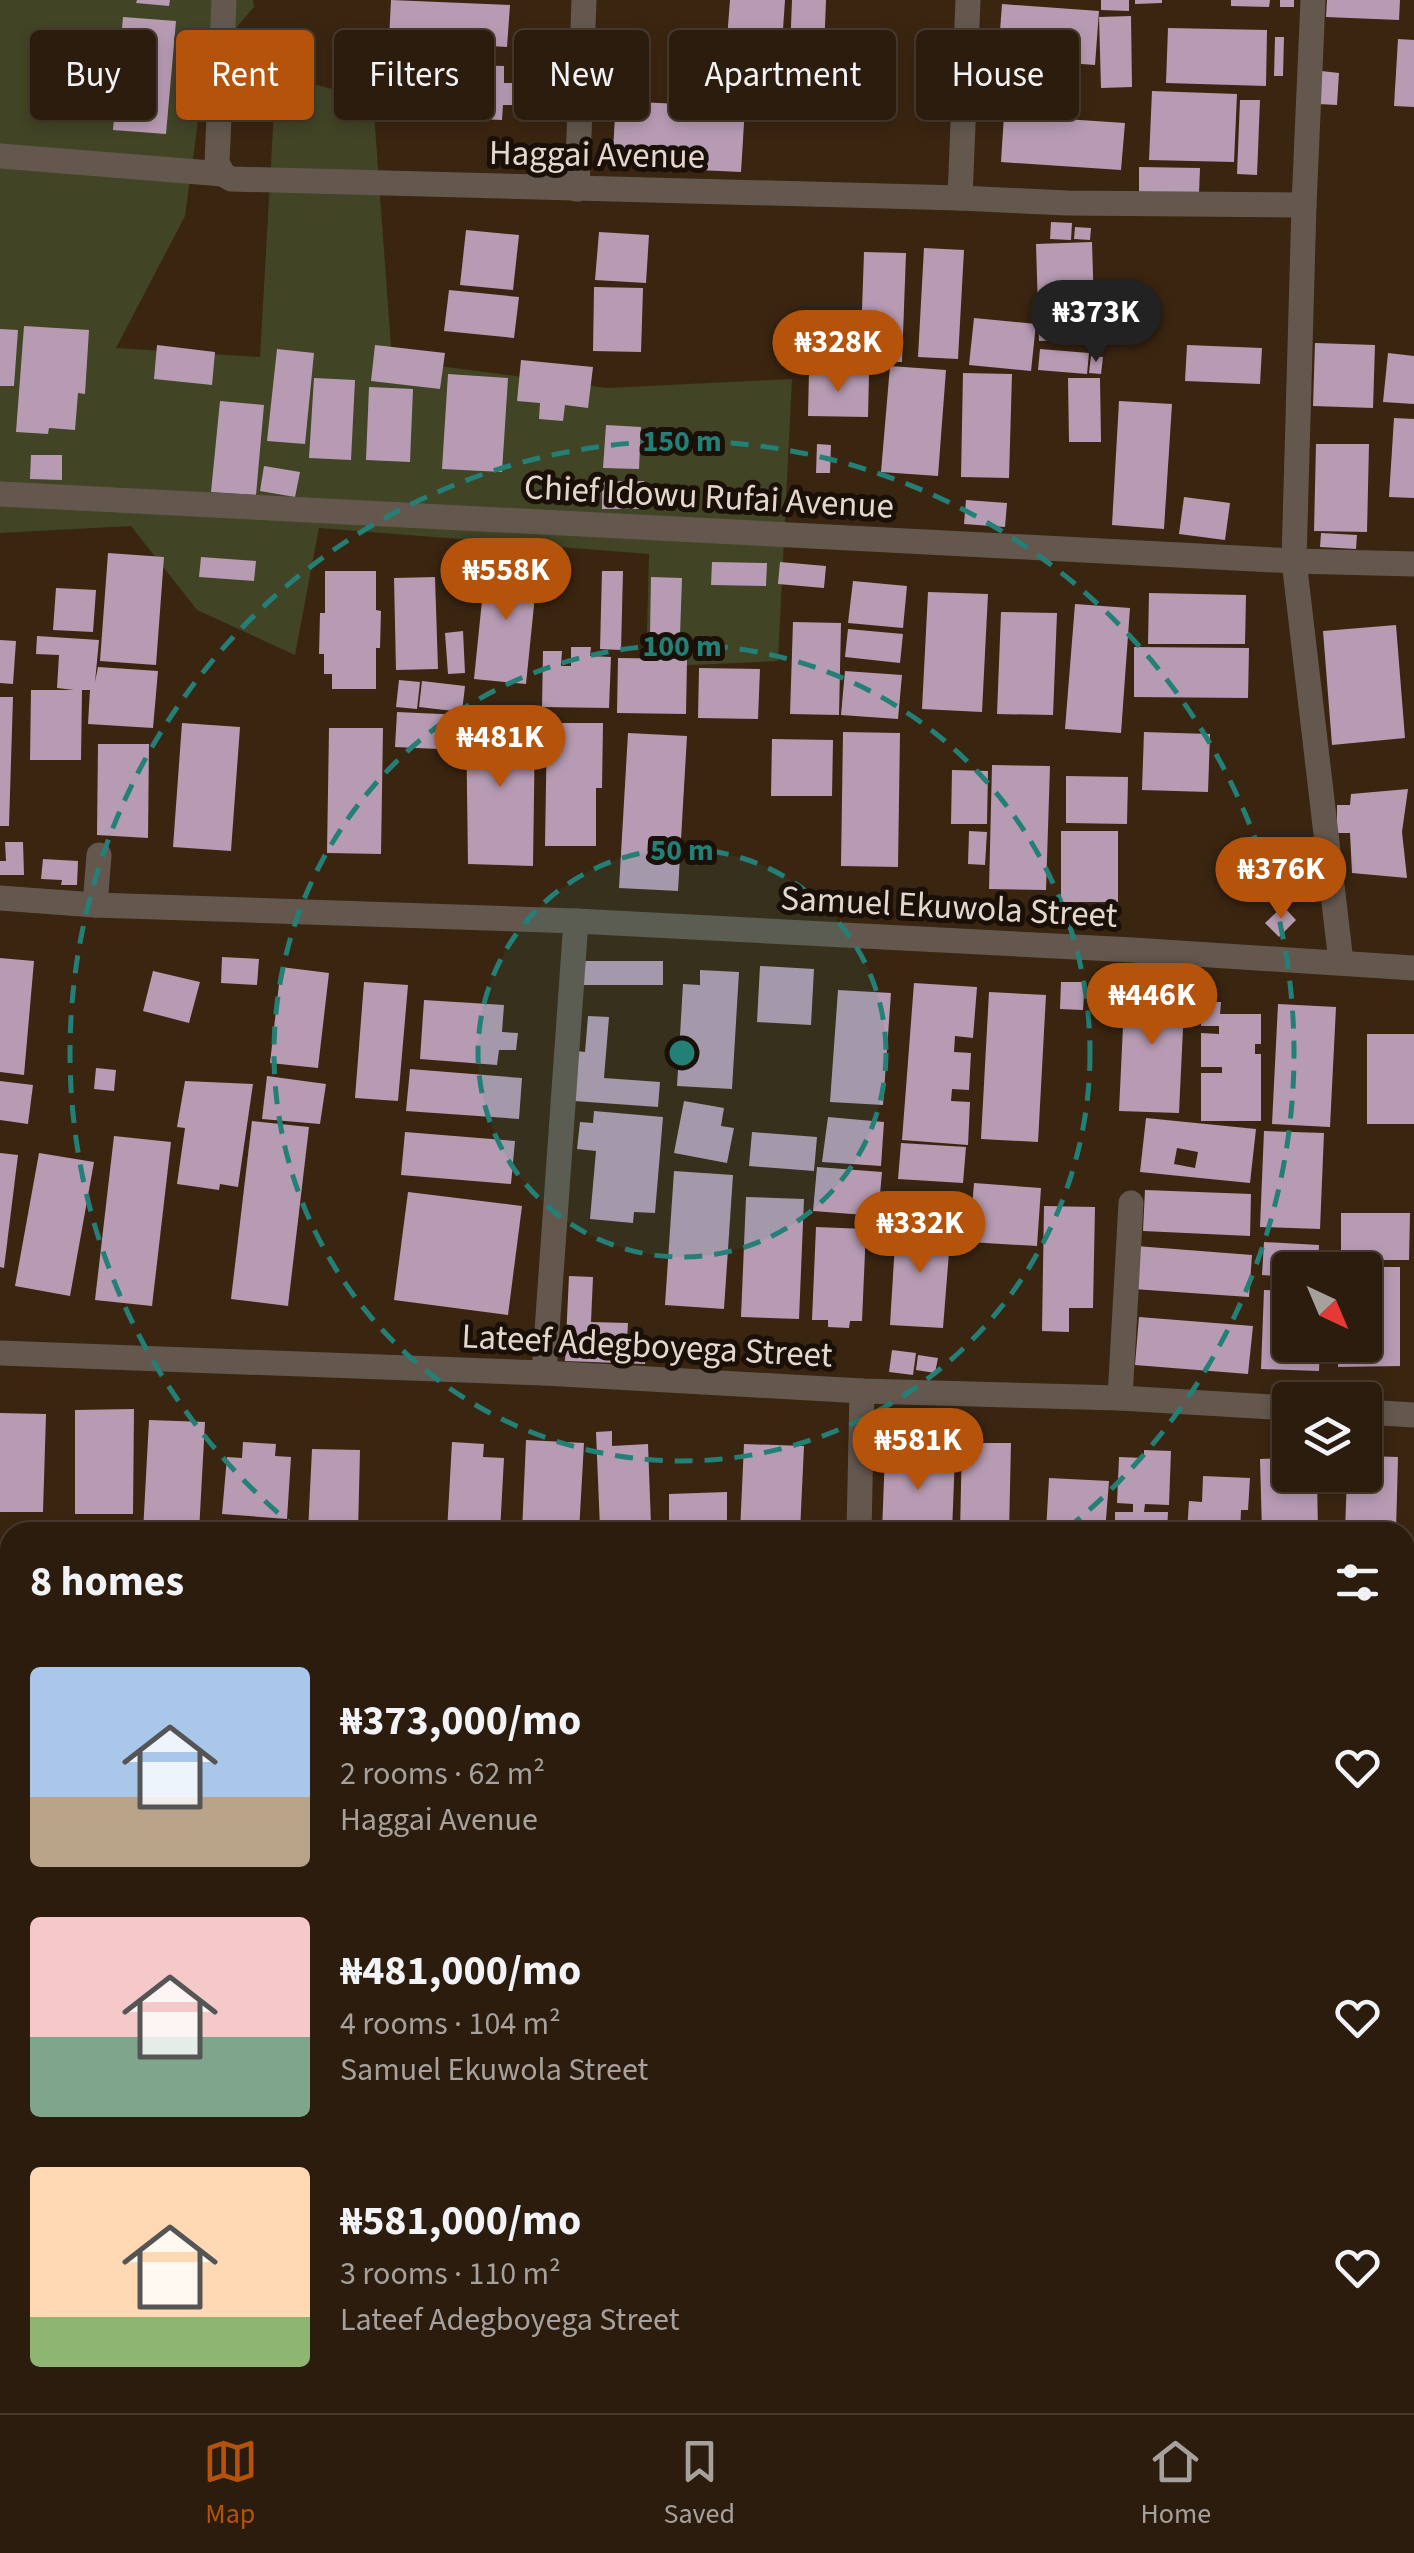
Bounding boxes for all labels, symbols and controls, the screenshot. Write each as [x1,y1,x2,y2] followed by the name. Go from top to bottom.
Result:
[30,30,156,120] chip: Buy
[176,30,314,120] chip: Rent
[334,30,494,120] chip: Filters
[514,30,649,120] chip: New
[669,30,896,120] chip: Apartment
[916,30,1079,120] chip: House
[488,128,706,182] street label: Haggai Avenue
[1026,280,1166,365] pin: ₦373K
[1052,289,1140,335] text: ₦373K
[768,310,908,395] pin: ₦328K
[794,319,882,365] text: ₦328K
[642,420,722,463] text: 150 m
[523,462,895,532] street label: Chief Idowu Rufai Avenue
[436,538,576,623] pin: ₦558K
[462,547,550,593] text: ₦558K
[642,625,722,668] text: 100 m
[430,705,570,790] pin: ₦481K
[456,714,544,760] text: ₦481K
[650,829,714,872] text: 50 m
[1211,837,1351,922] pin: ₦376K
[1237,846,1325,892] text: ₦376K
[779,873,1119,941] street label: Samuel Ekuwola Street
[1082,963,1222,1048] pin: ₦446K
[1108,972,1196,1018] text: ₦446K
[664,1035,700,1071] centre of rings
[850,1191,990,1276] pin: ₦332K
[876,1200,964,1246] text: ₦332K
[1272,1252,1382,1362] north arrow
[1272,1252,1382,1492] map controls
[460,1311,834,1381] street label: Lateef Adegboyega Street
[1272,1382,1382,1492] button: layers
[848,1408,988,1493] pin: ₦581K
[874,1417,962,1463] text: ₦581K
[30,1552,184,1612] text: 8 homes
[1330,1555,1385,1610] icon: filters
[340,1691,581,1751] text: ₦373,000/mo
[110,1707,230,1827] icon: home
[1330,1740,1385,1795] icon: heart
[340,1751,545,1797] text: 2 rooms · 62 m²
[340,1797,538,1843] text: Haggai Avenue
[340,1941,581,2001] text: ₦481,000/mo
[110,1957,230,2077] icon: home
[1330,1990,1385,2045] icon: heart
[340,2001,561,2047] text: 4 rooms · 104 m²
[340,2047,648,2093] text: Samuel Ekuwola Street
[340,2191,581,2251] text: ₦581,000/mo
[110,2207,230,2327] icon: home
[1330,2240,1385,2295] icon: heart
[340,2251,561,2297] text: 3 rooms · 110 m²
[340,2297,679,2343] text: Lateef Adegboyega Street
[203,2434,258,2534] tab: Map
[663,2434,735,2534] tab: Saved
[1141,2434,1211,2534] tab: Home

